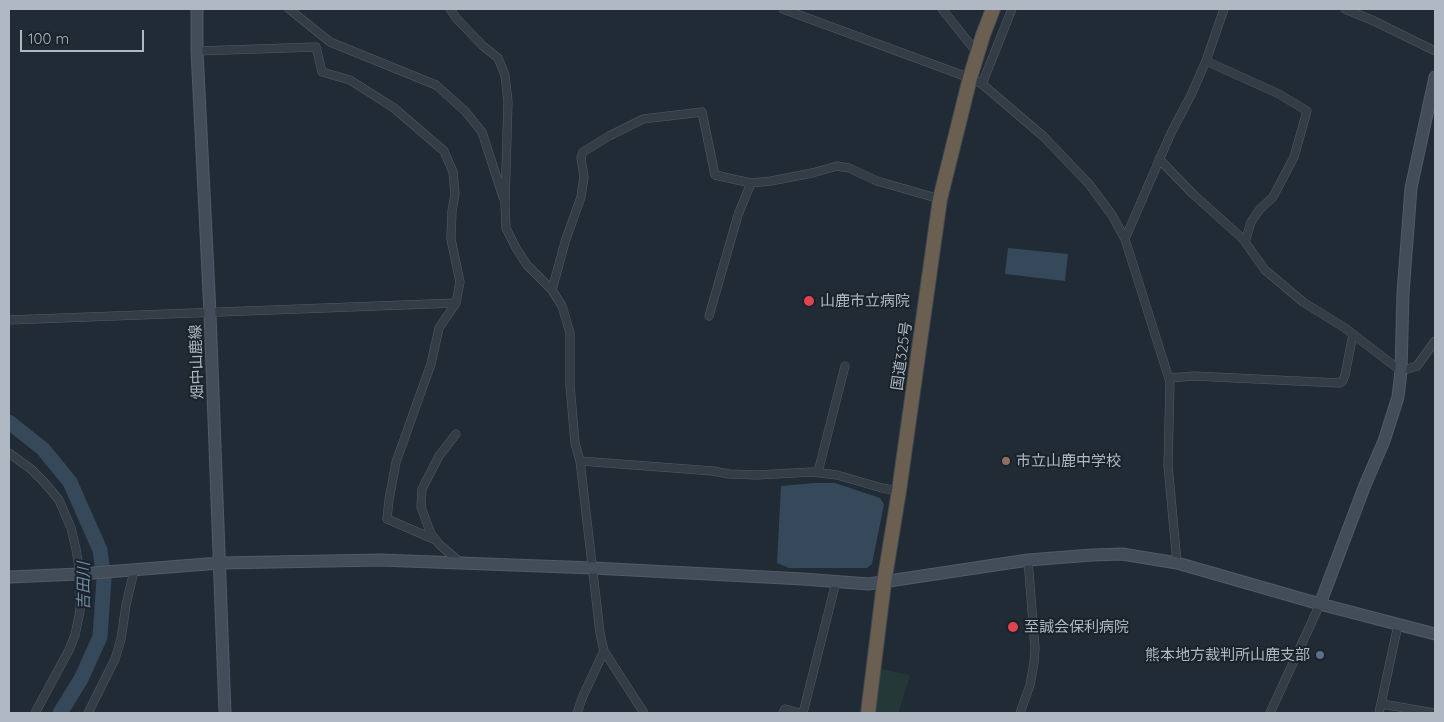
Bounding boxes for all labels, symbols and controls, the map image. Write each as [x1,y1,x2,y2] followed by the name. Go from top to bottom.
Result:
[22,20,146,52] scale bar
[28,29,69,48] text: 100 m
[820,292,910,310] place label: 山鹿市立病院
[802,294,816,308] marker: 山鹿市立病院
[888,320,916,392] street label: 国道325号
[187,324,207,400] street label: 畑中山鹿線
[1016,452,1121,470] place label: 市立山鹿中学校
[1000,455,1012,467] marker: 市立山鹿中学校
[74,562,94,610] water label: 吉田川
[1024,618,1129,636] place label: 至誠会保利病院
[1006,620,1020,634] marker: 至誠会保利病院
[1145,646,1310,664] place label: 熊本地方裁判所山鹿支部
[1314,649,1326,661] marker: 熊本地方裁判所山鹿支部

